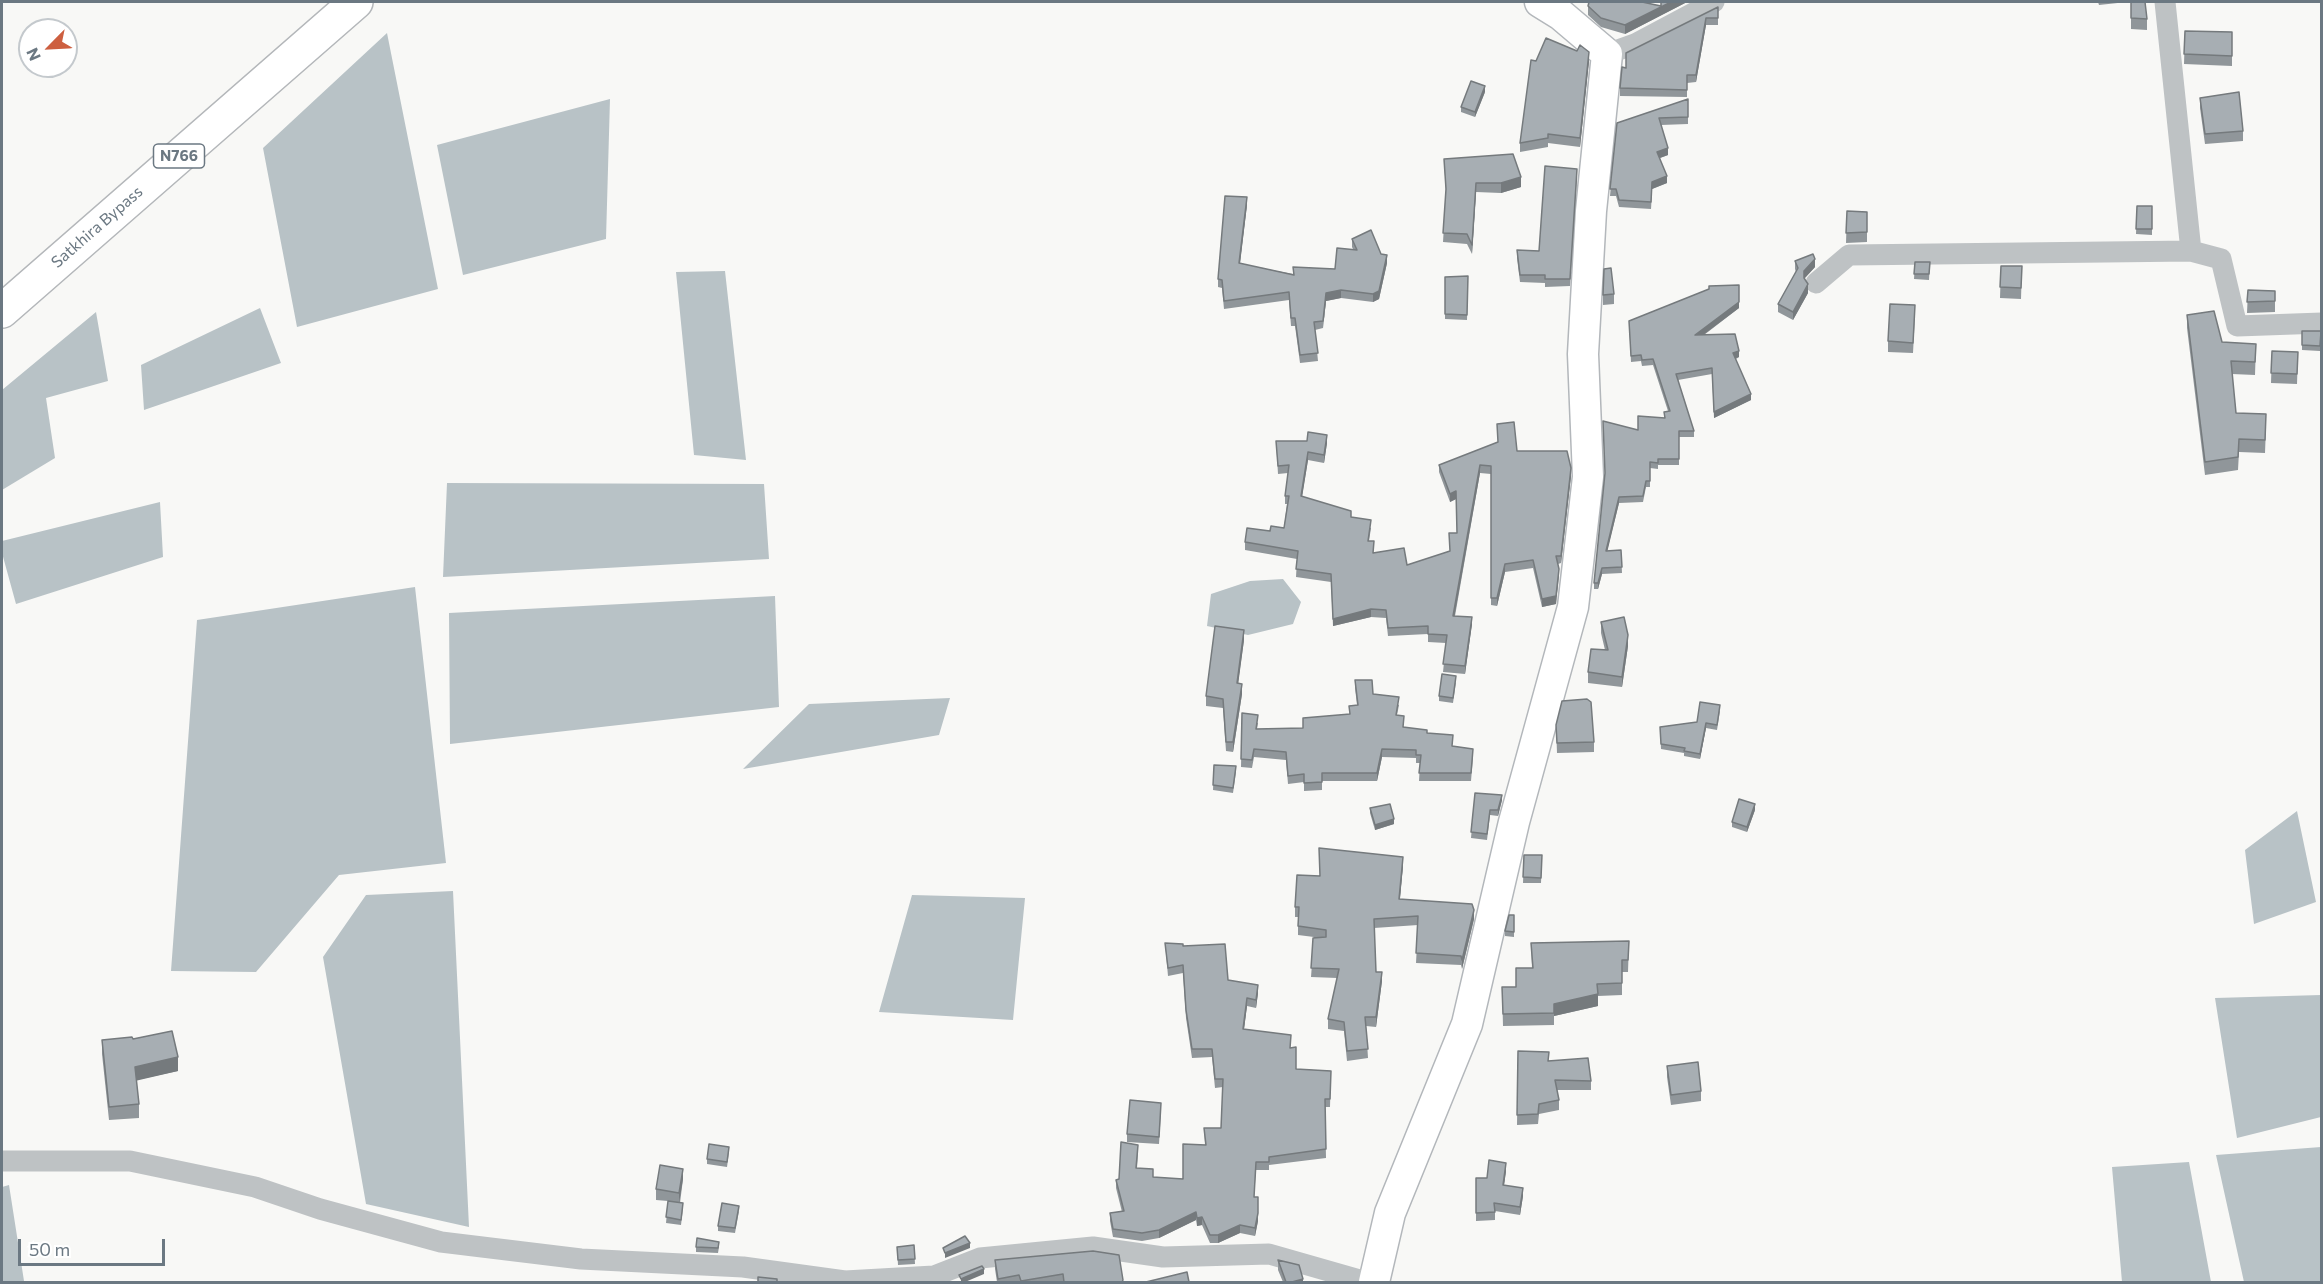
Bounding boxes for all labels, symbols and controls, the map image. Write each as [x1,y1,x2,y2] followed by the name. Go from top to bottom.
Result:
[18,18,78,78] north arrow
[22,45,44,64] text: N
[154,144,204,168] road number: N766
[47,182,147,272] street label: Satkhira Bypass
[21,1227,168,1265] scale bar
[29,1238,70,1260] text: 50 m

